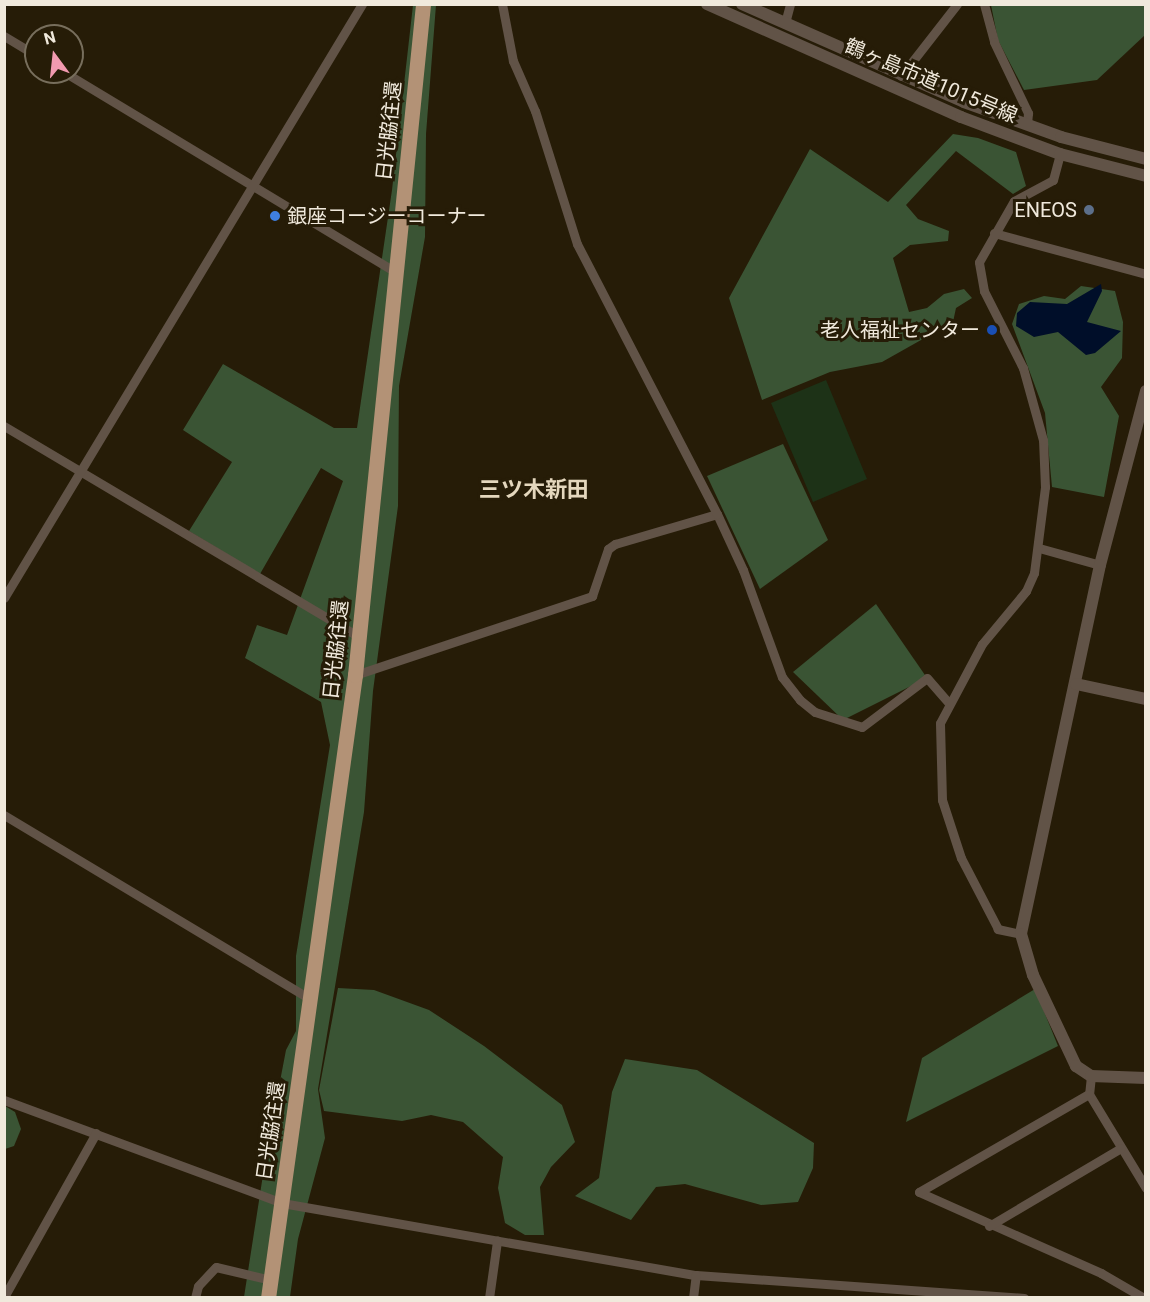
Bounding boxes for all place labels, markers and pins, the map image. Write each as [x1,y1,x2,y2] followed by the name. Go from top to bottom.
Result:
[1014,198,1077,222] place label: ENEOS
[1082,203,1096,217] marker: ENEOS
[287,204,487,228] place label: 銀座コージーコーナー
[268,209,282,223] marker: 銀座コージーコーナー
[820,318,980,342] place label: 老人福祉センター
[985,323,999,337] marker: 老人福祉センター

